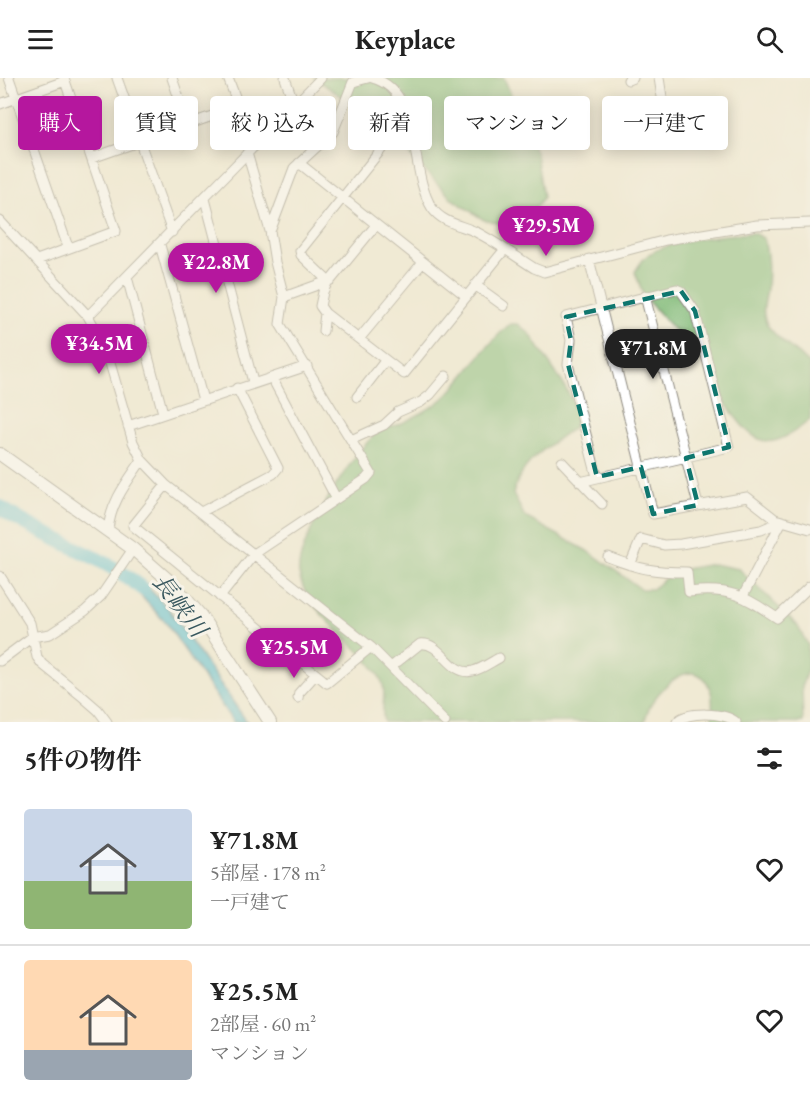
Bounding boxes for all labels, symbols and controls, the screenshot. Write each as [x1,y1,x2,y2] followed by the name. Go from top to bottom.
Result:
[355,22,455,57] text: Keyplace
[24,23,57,56] icon: menu
[753,23,786,56] icon: search
[18,96,102,150] chip: 購入
[114,96,198,150] chip: 賃貸
[210,96,336,150] chip: 絞り込み
[348,96,432,150] chip: 新着
[444,96,590,150] chip: マンション
[602,96,728,150] chip: 一戸建て
[497,206,595,257] pin: ¥29.5M
[512,212,580,238] text: ¥29.5M
[167,243,265,294] pin: ¥22.8M
[182,249,250,275] text: ¥22.8M
[50,324,148,375] pin: ¥34.5M
[604,329,702,380] pin: ¥71.8M
[65,330,133,356] text: ¥34.5M
[619,335,687,361] text: ¥71.8M
[146,567,216,645] water label: 長峡川
[245,628,343,679] pin: ¥25.5M
[260,634,328,660] text: ¥25.5M
[753,742,786,775] icon: filters
[24,743,142,777] text: 5件の物件
[210,823,299,857] text: ¥71.8M
[72,833,144,905] icon: home
[753,853,786,886] icon: heart
[210,860,326,886] text: 5部屋 · 178 m²
[210,889,290,915] text: 一戸建て
[210,974,299,1008] text: ¥25.5M
[72,984,144,1056] icon: home
[753,1004,786,1037] icon: heart
[210,1011,316,1037] text: 2部屋 · 60 m²
[210,1040,309,1066] text: マンション

